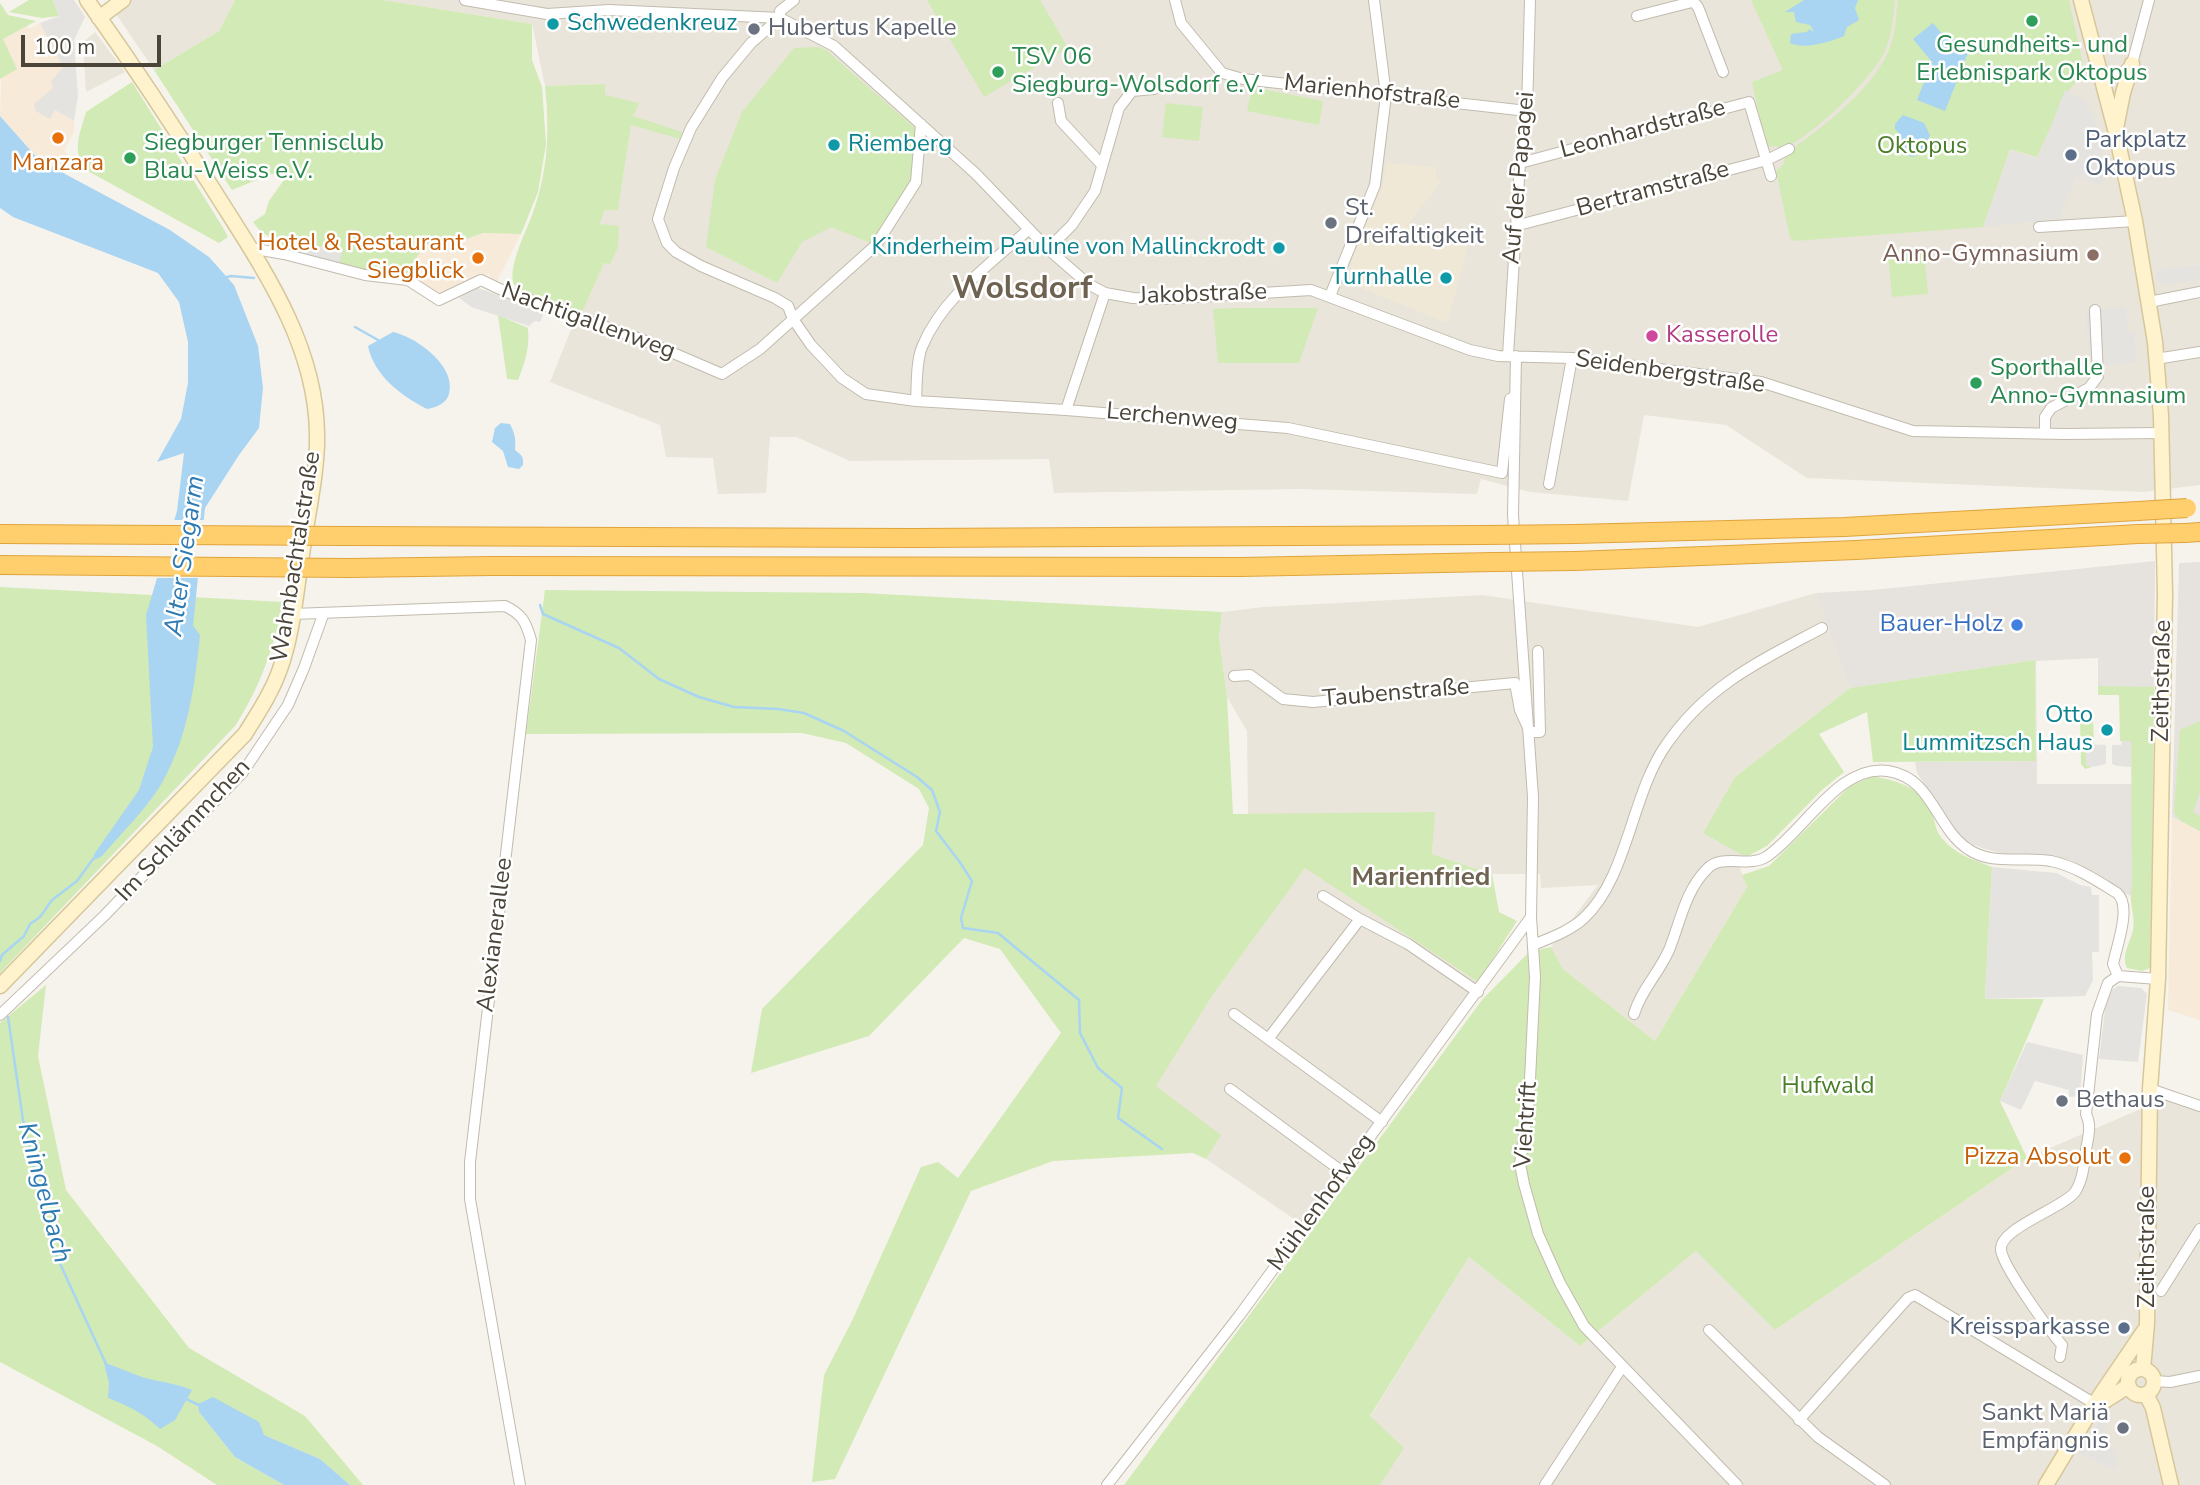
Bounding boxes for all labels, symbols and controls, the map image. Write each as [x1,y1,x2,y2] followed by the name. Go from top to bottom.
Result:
[567,10,737,38] place label: Schwedenkreuz
[2024,13,2040,29] marker: Gesundheits- und Erlebnispark Oktopus
[768,15,957,43] place label: Hubertus Kapelle
[545,16,561,32] marker: Schwedenkreuz
[24,21,164,65] scale bar
[746,21,762,37] marker: Hubertus Kapelle
[1916,32,2148,88] place label: Gesundheits- und Erlebnispark Oktopus
[34,33,95,61] text: 100 m
[1012,44,1264,100] place label: TSV 06 Siegburg-Wolsdorf e.V.
[990,64,1006,80] marker: TSV 06 Siegburg-Wolsdorf e.V.
[1282,69,1462,117] street label: Marienhofstraße
[1498,91,1542,265] street label: Auf der Papagei
[1557,94,1729,166] street label: Leonhardstraße
[2085,127,2186,183] place label: Parkplatz Oktopus
[50,130,66,146] marker: Manzara
[144,130,384,186] place label: Siegburger Tennisclub Blau-Weiss e.V.
[848,131,952,159] place label: Riemberg
[1877,133,1967,161] park label: Oktopus
[826,137,842,153] marker: Riemberg
[2063,147,2079,163] marker: Parkplatz Oktopus
[12,150,104,178] place label: Manzara
[122,150,138,166] marker: Siegburger Tennisclub Blau-Weiss e.V.
[1573,156,1733,224] street label: Bertramstraße
[1345,195,1484,251] place label: St. Dreifaltigkeit
[1323,215,1339,231] marker: St. Dreifaltigkeit
[258,230,464,286] place label: Hotel & Restaurant Siegblick
[871,234,1265,262] place label: Kinderheim Pauline von Mallinckrodt
[1271,240,1287,256] marker: Kinderheim Pauline von Mallinckrodt
[1883,241,2079,269] place label: Anno-Gymnasium
[2085,247,2101,263] marker: Anno-Gymnasium
[470,250,486,266] marker: Hotel & Restaurant Siegblick
[1330,264,1432,292] place label: Turnhalle
[1438,270,1454,286] marker: Turnhalle
[952,271,1092,309] district label: Wolsdorf
[497,277,679,367] street label: Nachtigallenweg
[1139,278,1267,312] street label: Jakobstraße
[1666,322,1778,350] place label: Kasserolle
[1644,328,1660,344] marker: Kasserolle
[1573,345,1767,401] street label: Seidenbergstraße
[1990,355,2186,411] place label: Sporthalle Anno-Gymnasium
[1968,375,1984,391] marker: Sporthalle Anno-Gymnasium
[1105,398,1239,438] street label: Lerchenweg
[266,449,328,665] street label: Wahnbachtalstraße
[159,474,213,638] water label: Alter Siegarm
[1880,611,2003,639] place label: Bauer-Holz
[2009,617,2025,633] marker: Bauer-Holz
[2148,619,2178,743] street label: Zeithstraße
[1321,673,1471,715] street label: Taubenstraße
[1902,702,2093,758] place label: Otto Lummitzsch Haus
[2099,722,2115,738] marker: Otto Lummitzsch Haus
[111,754,257,908] street label: Im Schlämmchen
[472,856,520,1014] street label: Alexianerallee
[1352,863,1490,895] district label: Marienfried
[1781,1073,1875,1101] park label: Hufwald
[1510,1081,1544,1169] street label: Viehtrift
[2076,1087,2165,1115] place label: Bethaus
[2054,1093,2070,1109] marker: Bethaus
[9,1119,77,1267] water label: Kningelbach
[1263,1129,1381,1277] street label: Mühlenhofweg
[1964,1144,2111,1172] place label: Pizza Absolut
[2117,1150,2133,1166] marker: Pizza Absolut
[2134,1186,2162,1308] street label: Zeithstraße
[1949,1314,2110,1342] place label: Kreissparkasse
[2116,1320,2132,1336] marker: Kreissparkasse
[1981,1400,2109,1456] place label: Sankt Mariä Empfängnis
[2115,1420,2131,1436] marker: Sankt Mariä Empfängnis

